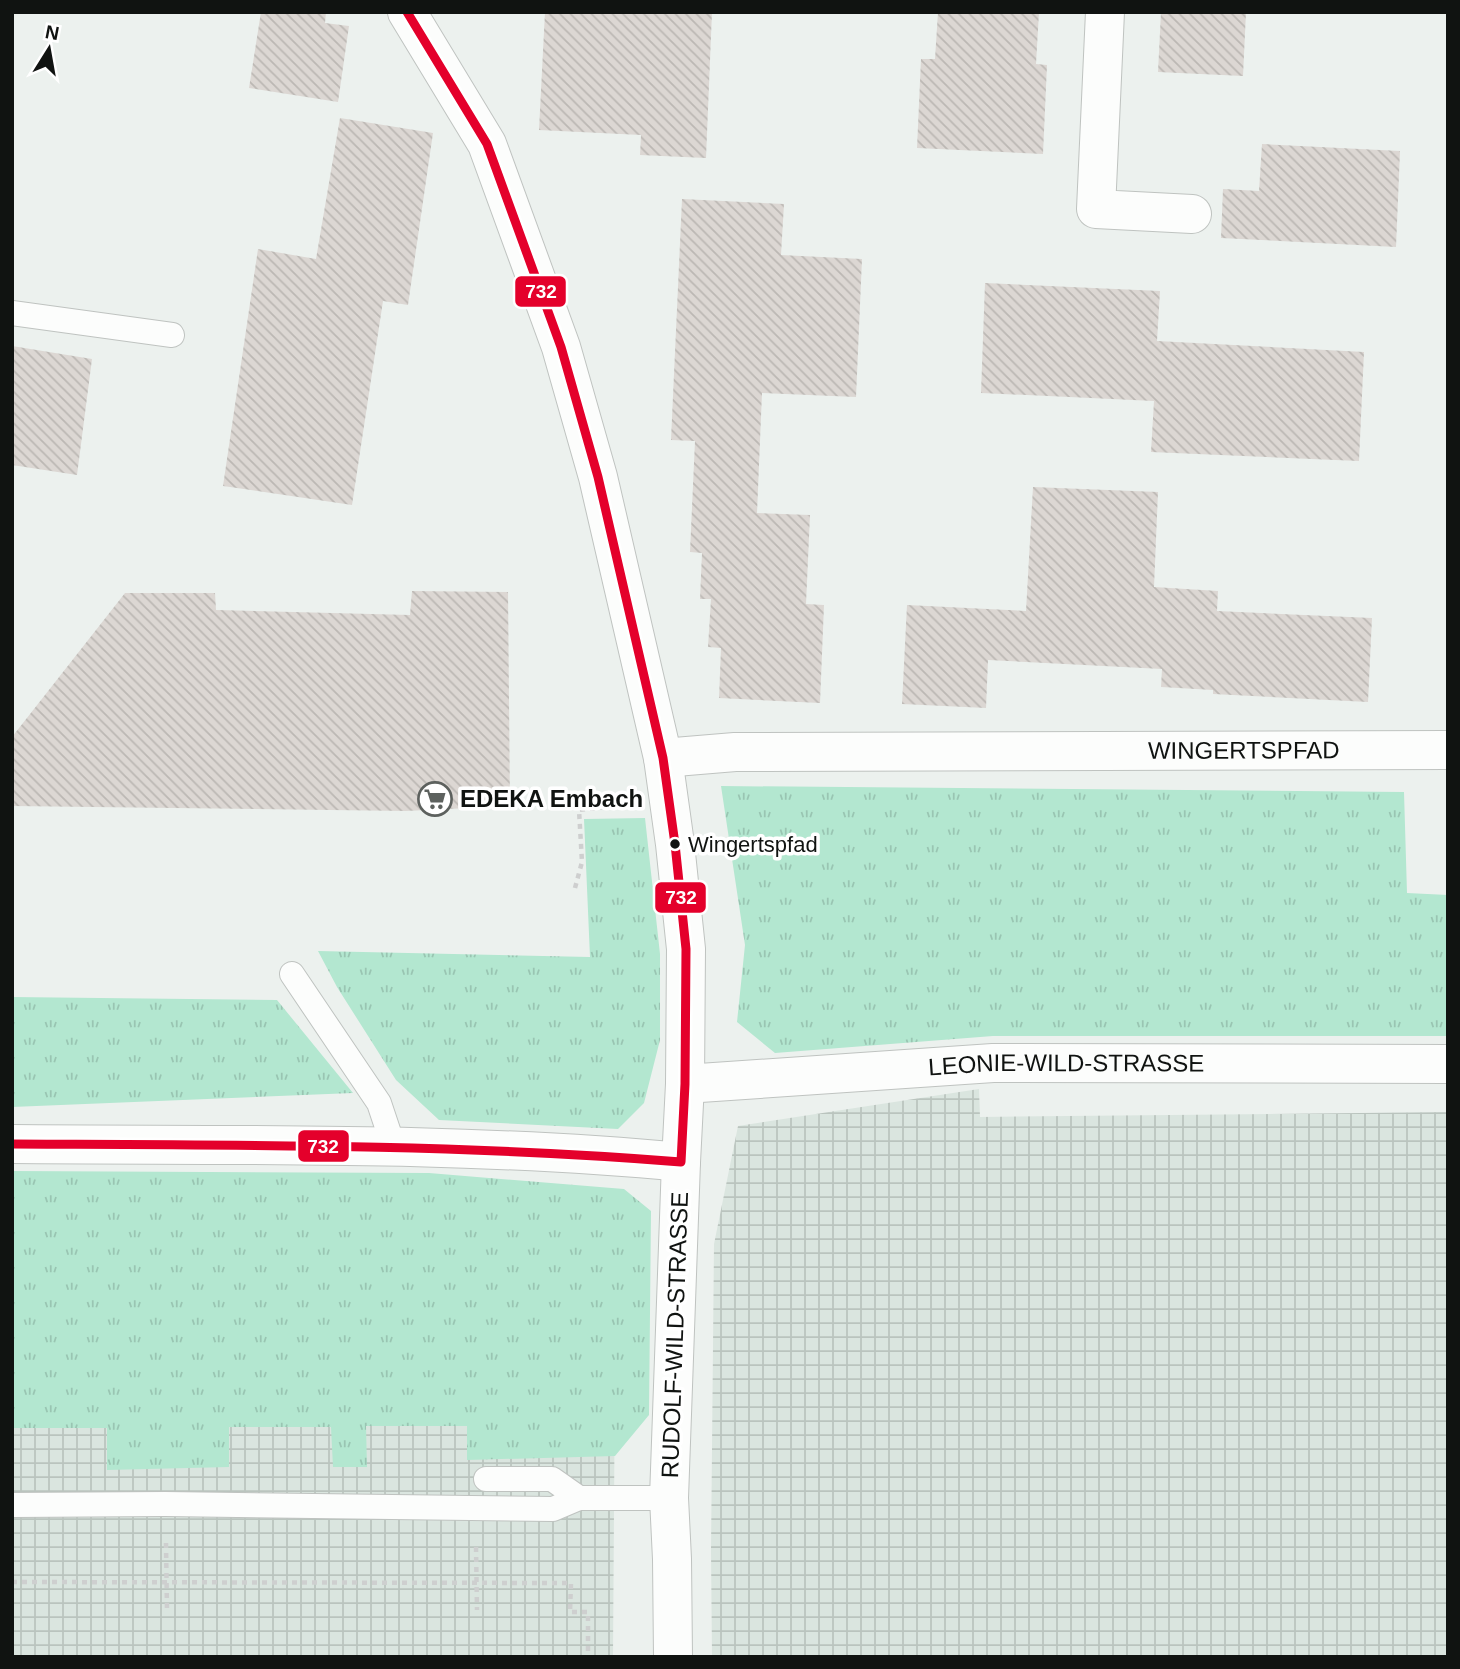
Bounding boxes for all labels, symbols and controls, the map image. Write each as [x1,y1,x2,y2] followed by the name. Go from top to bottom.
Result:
[14,14,84,84] north arrow
[43,21,61,44] text: N
[514,275,567,308] line badge: 732
[525,281,557,302] text: 732
[1148,736,1340,764] street label: WINGERTSPFAD
[416,780,454,818] supermarket icon: EDEKA Embach
[460,785,643,812] place label: EDEKA Embach
[688,832,818,857] place label: Wingertspfad
[668,837,682,851] marker: Wingertspfad
[654,881,707,914] line badge: 732
[665,887,697,908] text: 732
[927,1049,1204,1080] street label: LEONIE-WILD-STRASSE
[297,1129,350,1163] line badge: 732
[307,1136,339,1157] text: 732
[656,1191,693,1479] street label: RUDOLF-WILD-STRASSE

